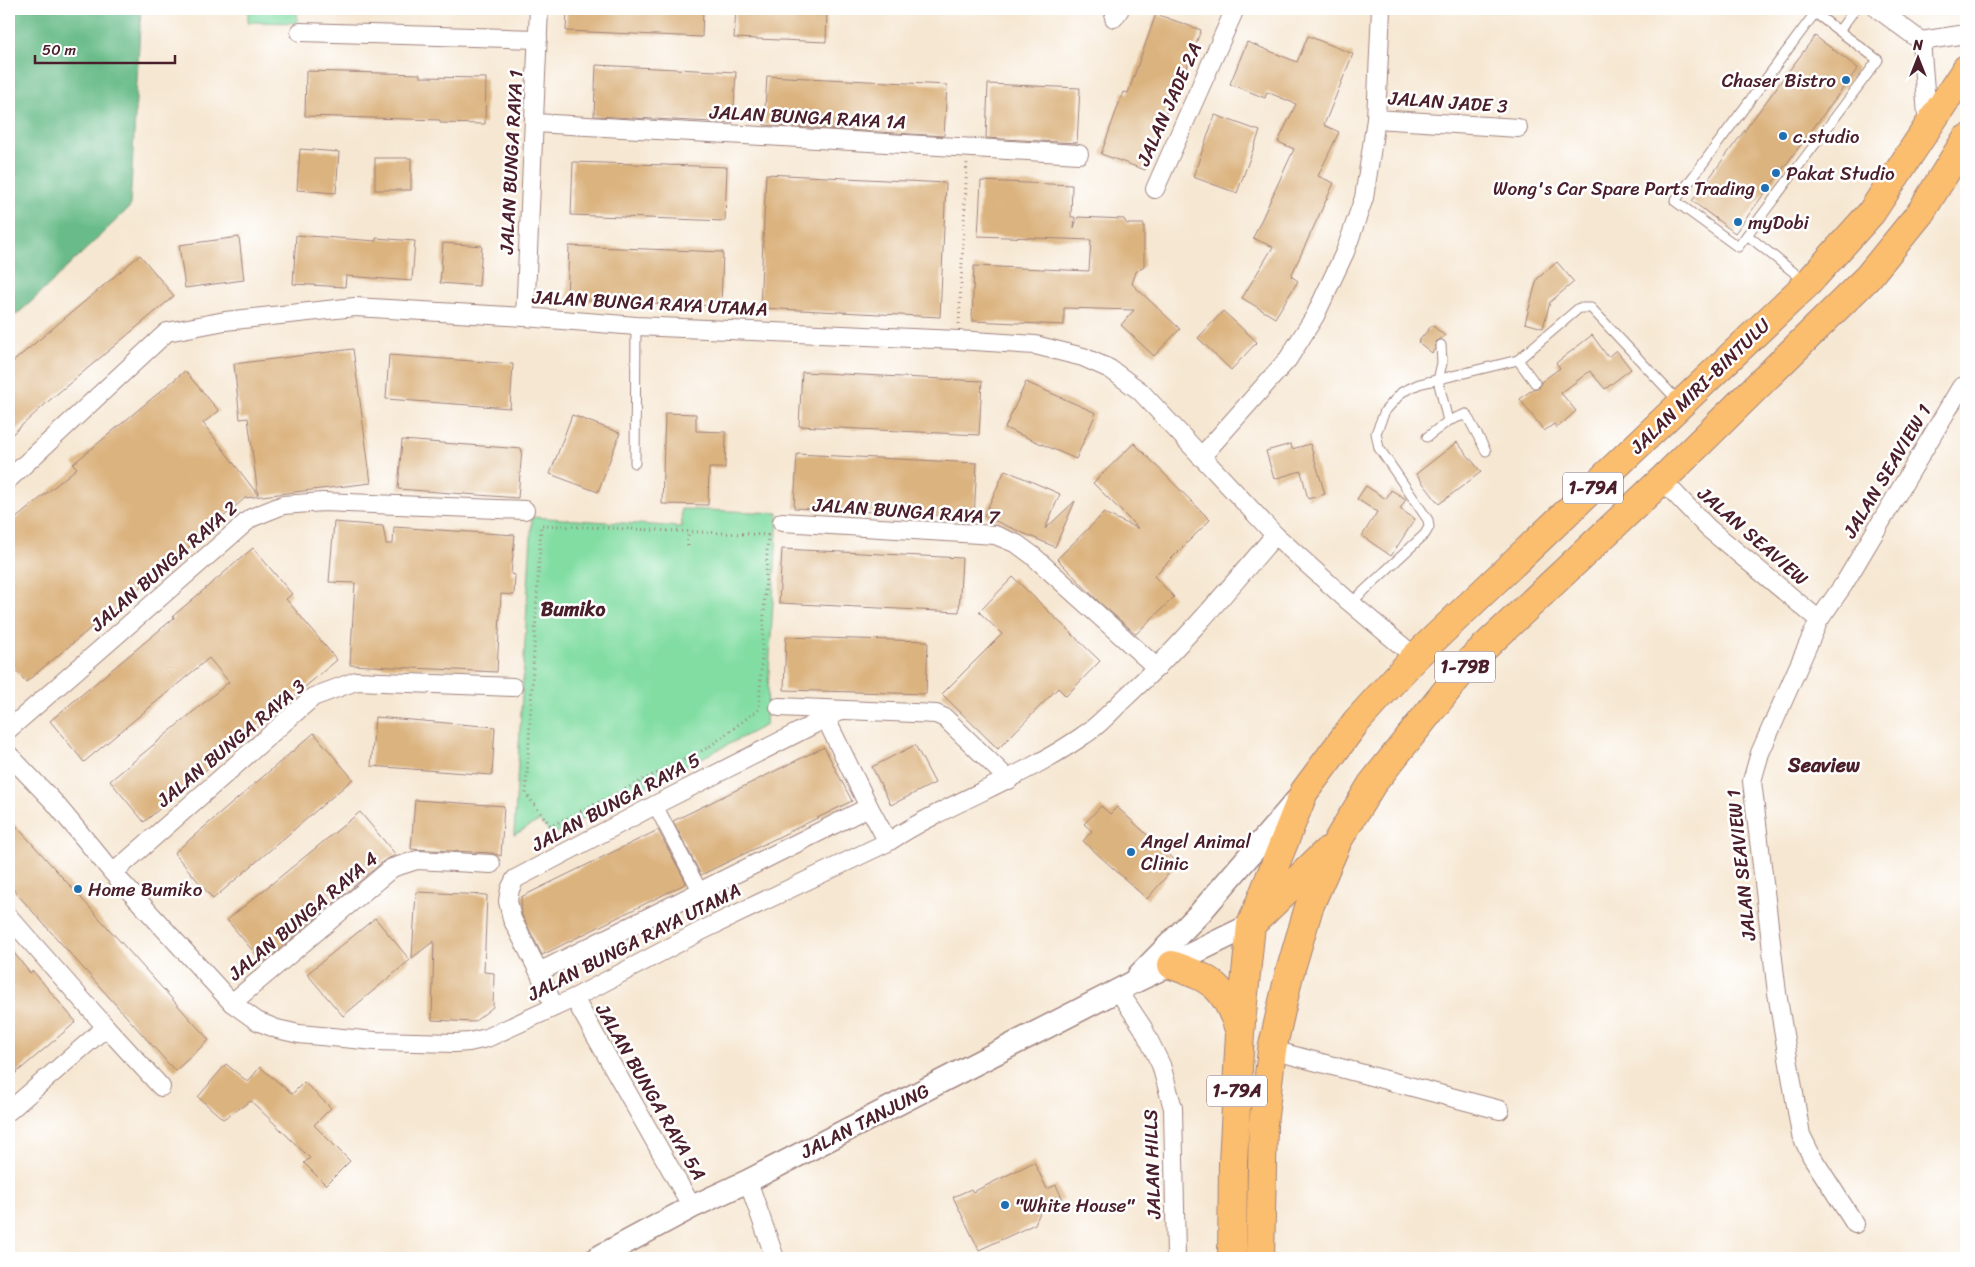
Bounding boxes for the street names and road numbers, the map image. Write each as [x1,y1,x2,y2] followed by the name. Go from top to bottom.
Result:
[1127,37,1211,172] street label: JALAN JADE 2A
[490,69,532,256] street label: JALAN BUNGA RAYA 1
[1386,81,1509,123] street label: JALAN JADE 3
[708,95,907,139] street label: JALAN BUNGA RAYA 1A
[530,280,769,326] street label: JALAN BUNGA RAYA UTAMA
[1621,310,1778,463] street label: JALAN MIRI-BINTULU
[1833,397,1940,545] street label: JALAN SEAVIEW 1
[1563,472,1623,503] road number: 1-79A
[1689,477,1816,594] street label: JALAN SEAVIEW
[811,488,1001,534] street label: JALAN BUNGA RAYA 7
[82,492,245,640] street label: JALAN BUNGA RAYA 2
[1435,652,1495,682] road number: 1-79B
[148,670,313,816] street label: JALAN BUNGA RAYA 3
[525,743,707,861] street label: JALAN BUNGA RAYA 5
[1717,788,1765,943] street label: JALAN SEAVIEW 1
[220,843,386,990] street label: JALAN BUNGA RAYA 4
[521,874,747,1011] street label: JALAN BUNGA RAYA UTAMA
[586,996,715,1187] street label: JALAN BUNGA RAYA 5A
[794,1074,935,1168] street label: JALAN TANJUNG
[1207,1076,1267,1106] road number: 1-79A
[1134,1109,1170,1220] street label: JALAN HILLS

